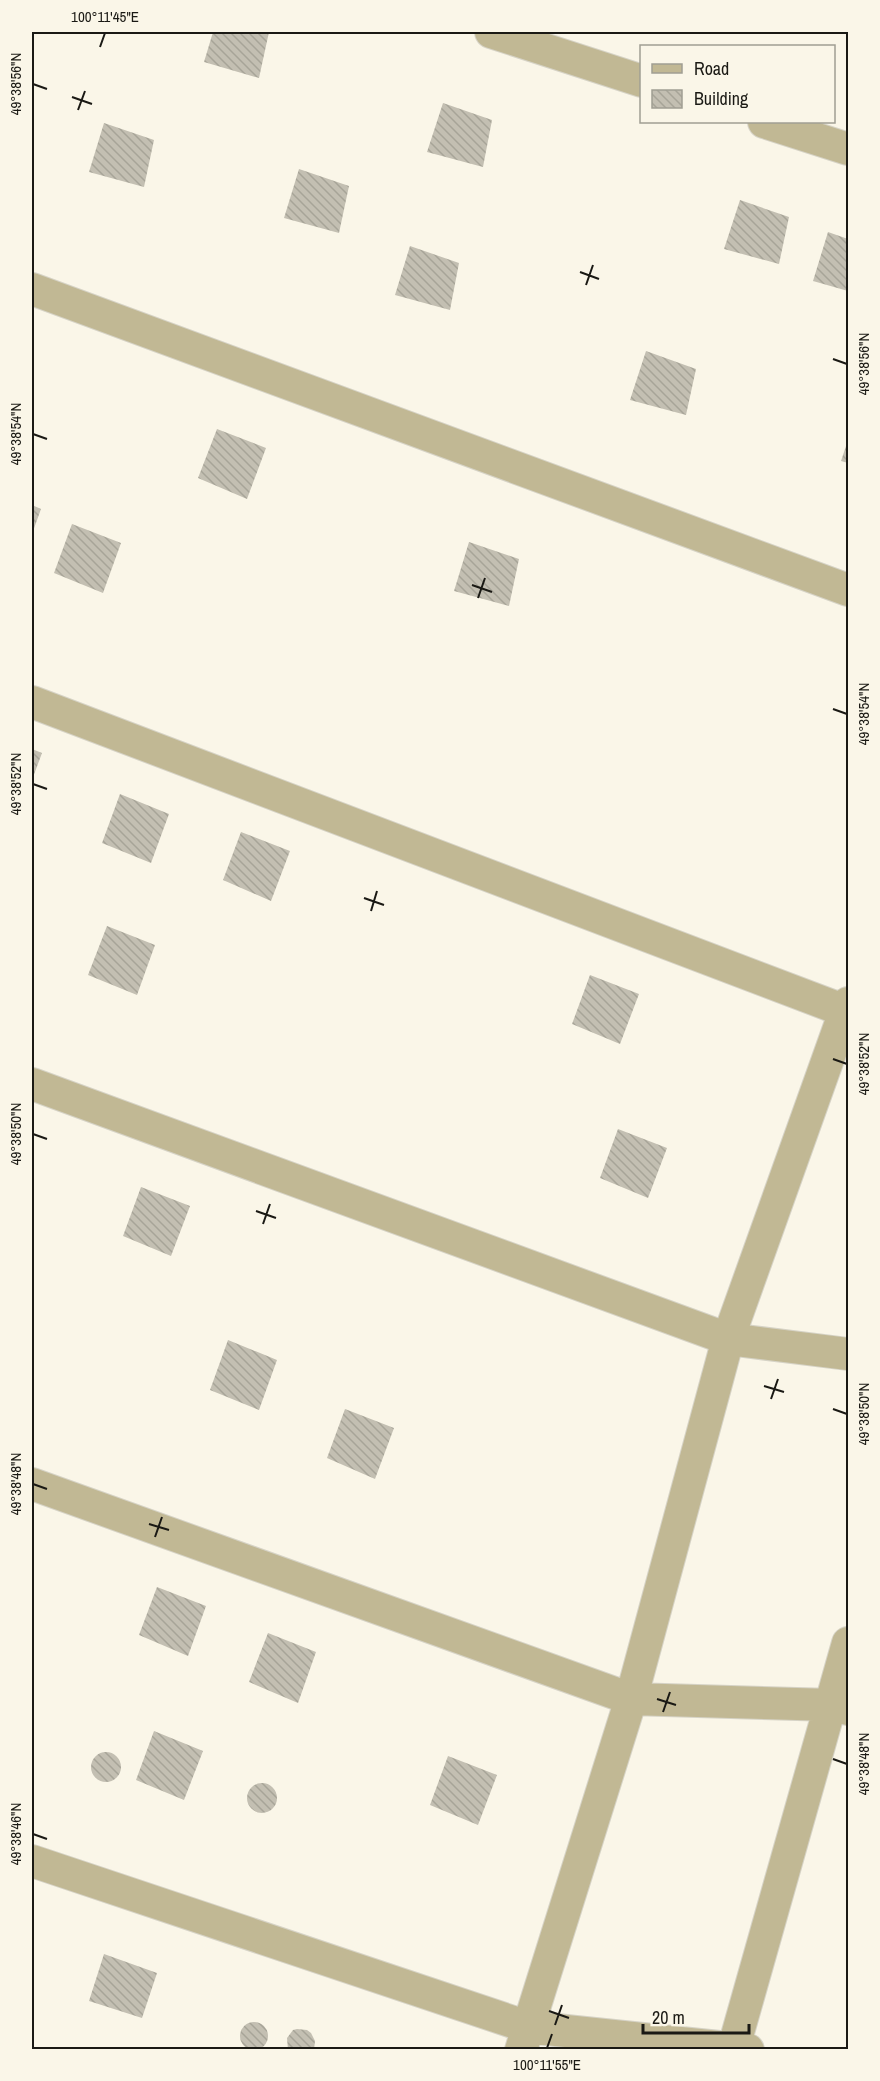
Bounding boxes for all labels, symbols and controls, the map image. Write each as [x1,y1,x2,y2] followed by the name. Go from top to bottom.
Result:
[71,6,139,27] text: 100°11'45"E
[640,45,835,123] legend
[5,53,26,115] text: 49°38'56"N
[694,56,729,81] text: Road
[694,86,749,111] text: Building
[853,333,874,395] text: 49°38'56"N
[5,403,26,465] text: 49°38'54"N
[853,683,874,745] text: 49°38'54"N
[5,753,26,815] text: 49°38'52"N
[853,1033,874,1095] text: 49°38'52"N
[5,1103,26,1165] text: 49°38'50"N
[853,1383,874,1445] text: 49°38'50"N
[5,1453,26,1515] text: 49°38'48"N
[853,1733,874,1795] text: 49°38'48"N
[5,1803,26,1865] text: 49°38'46"N
[643,1997,750,2035] scale bar
[652,2005,685,2030] text: 20 m
[513,2054,581,2075] text: 100°11'55"E

